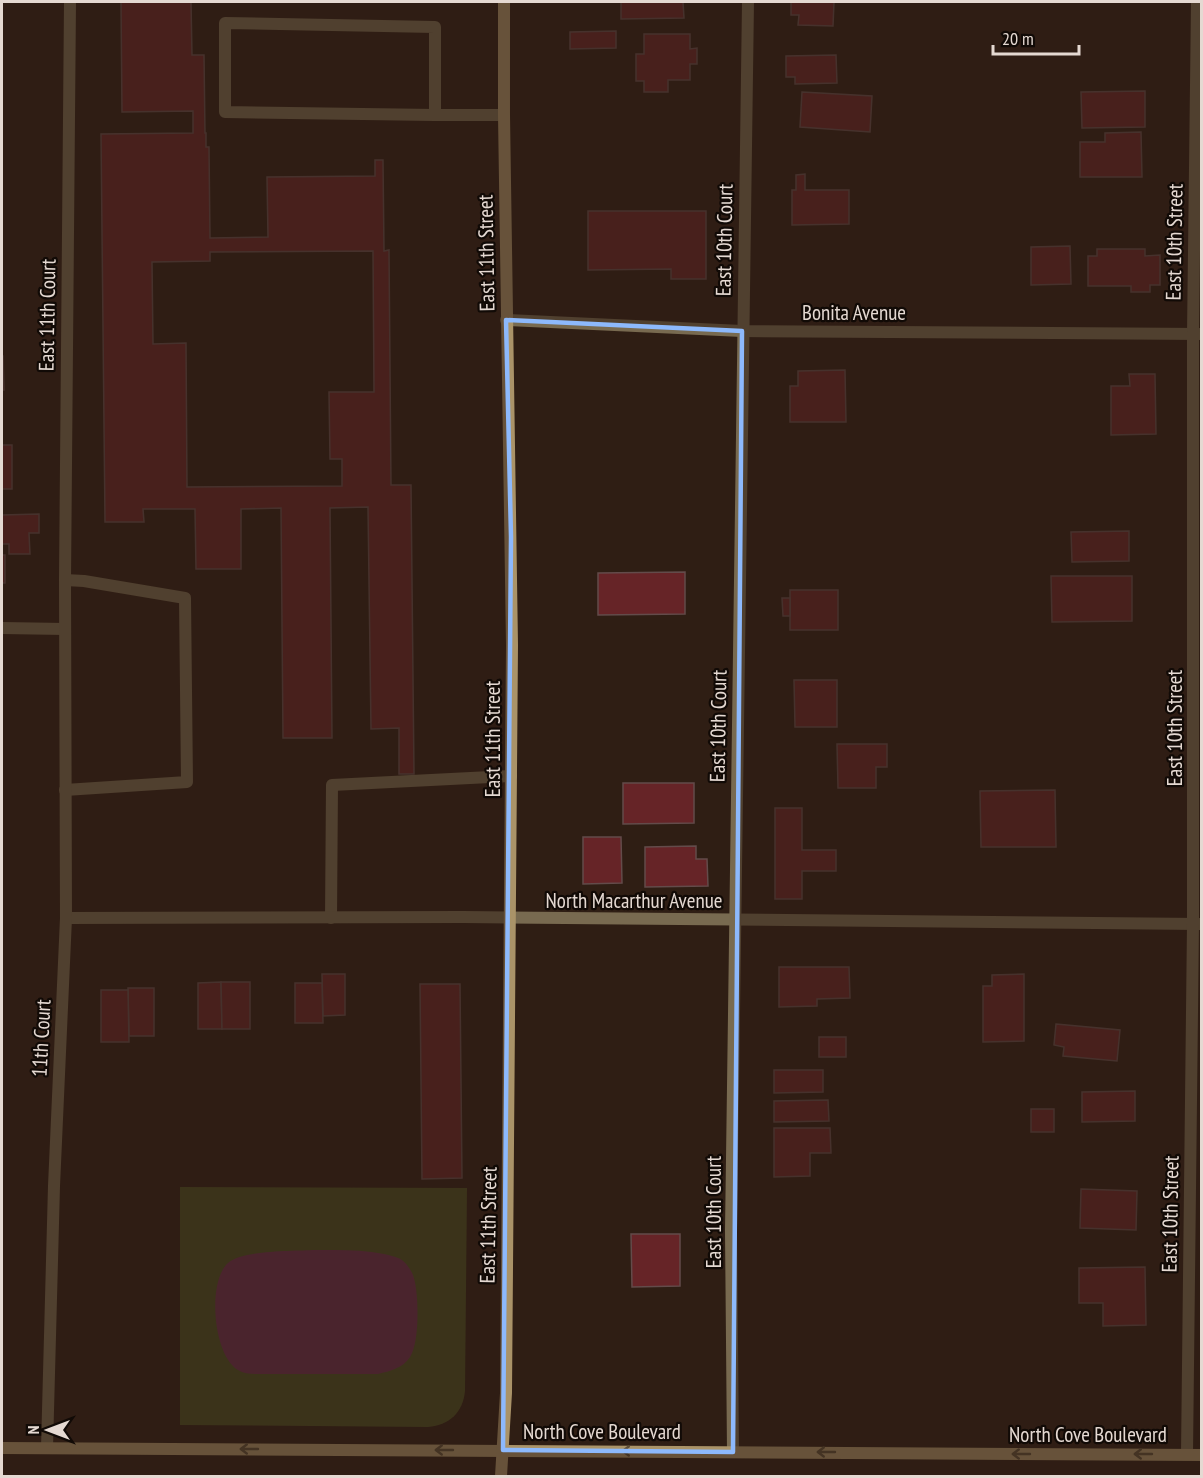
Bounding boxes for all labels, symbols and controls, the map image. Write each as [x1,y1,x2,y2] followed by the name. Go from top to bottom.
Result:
[993,18,1078,56] scale bar
[1002,27,1034,50] text: 20 m
[710,183,738,296] street label: East 10th Court
[1159,183,1189,301] street label: East 10th Street
[471,194,501,312] street label: East 11th Street
[33,258,61,371] street label: East 11th Court
[802,299,906,326] street label: Bonita Avenue
[704,669,732,782] street label: East 10th Court
[1161,669,1188,786] street label: East 10th Street
[479,680,506,797] street label: East 11th Street
[546,887,722,914] street label: North Macarthur Avenue
[25,998,57,1077] street label: 11th Court
[1155,1155,1185,1273] street label: East 10th Street
[700,1156,727,1268] street label: East 10th Court
[473,1166,503,1284] street label: East 11th Street
[18,1400,78,1460] north arrow
[523,1418,681,1445] street label: North Cove Boulevard
[1009,1421,1167,1448] street label: North Cove Boulevard
[23,1426,43,1434] text: N
[240,1443,260,1455] one-way arrow
[435,1444,455,1456] one-way arrow
[621,1445,641,1457] one-way arrow
[816,1446,836,1458] one-way arrow
[1011,1448,1031,1460] one-way arrow
[1134,1448,1154,1460] one-way arrow

